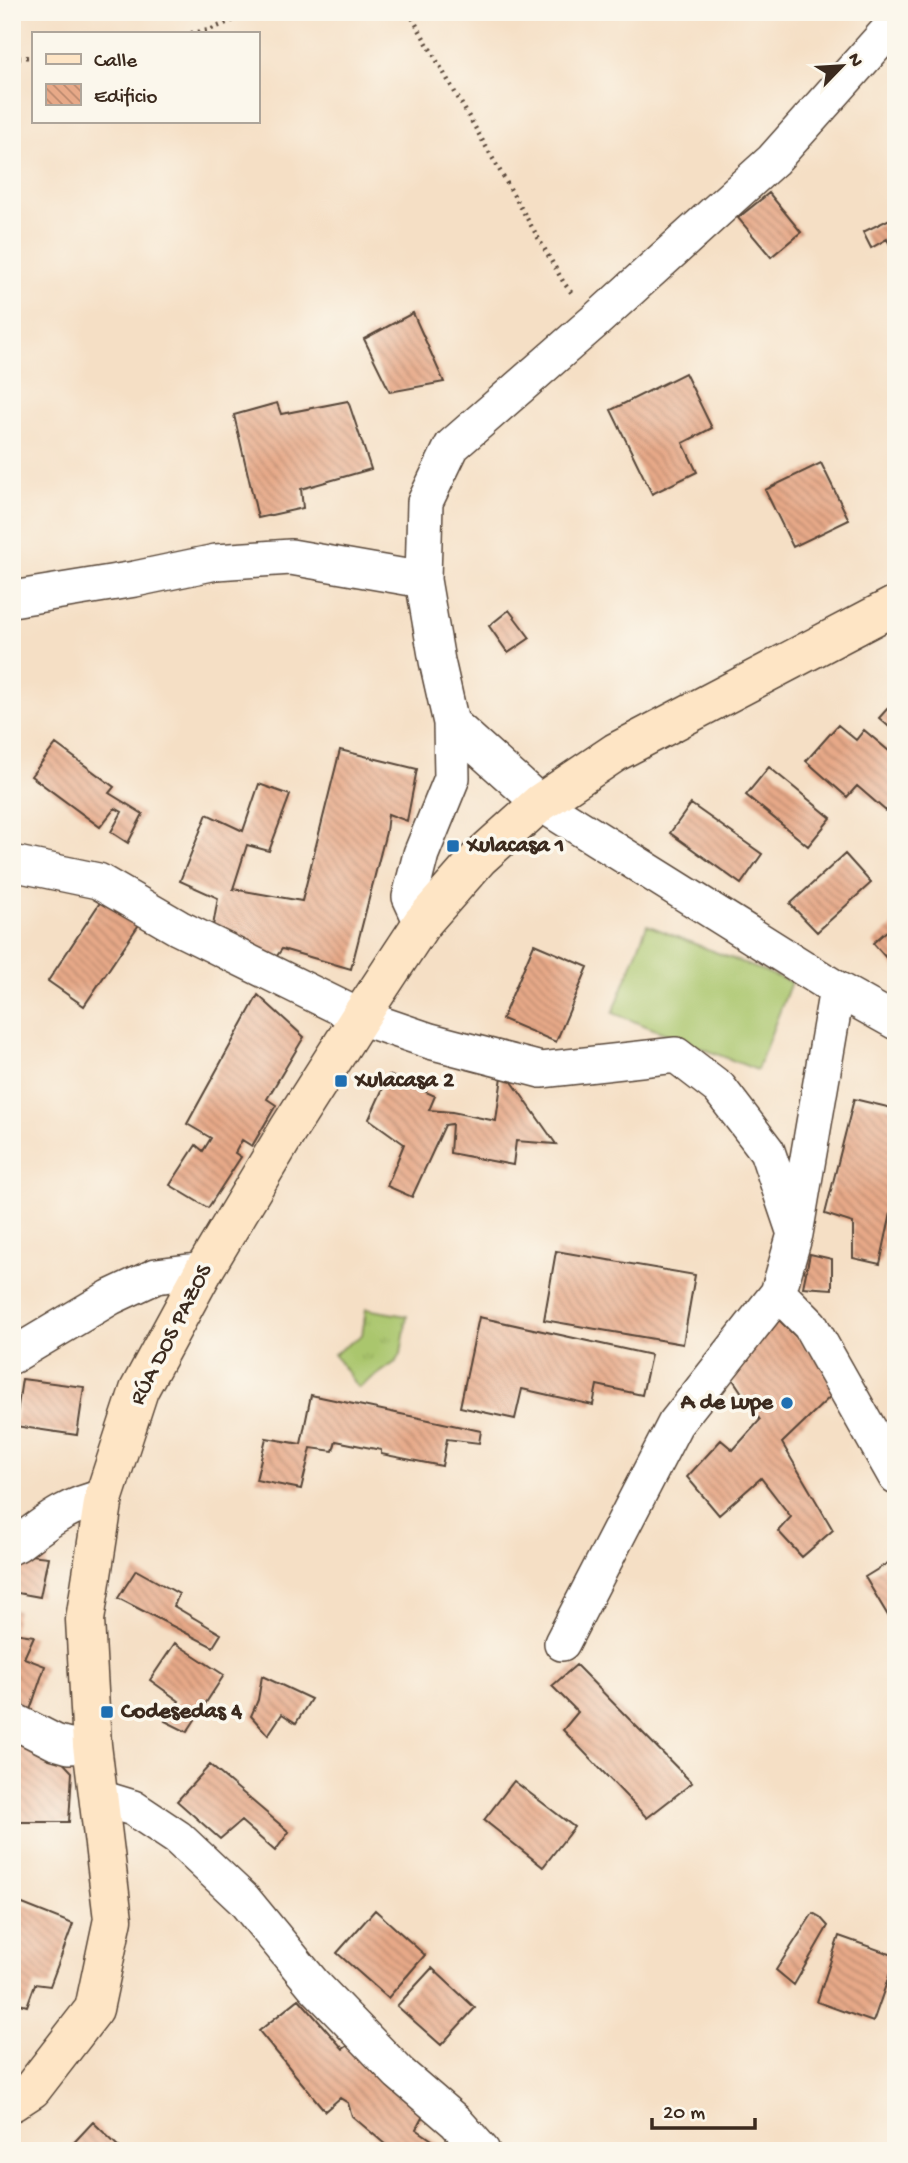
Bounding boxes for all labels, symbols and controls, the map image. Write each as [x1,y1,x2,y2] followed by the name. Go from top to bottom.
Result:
[32,32,259,122] legend
[806,32,876,102] north arrow
[94,50,138,75] text: Calle
[841,50,867,71] text: N
[94,86,158,111] text: Edificio
[466,833,564,860] place label: Xulacasa 1
[445,838,461,854] marker: Xulacasa 1
[354,1068,455,1095] place label: Xulacasa 2
[333,1073,349,1089] marker: Xulacasa 2
[125,1260,219,1410] street label: RÚA DOS PAZOS
[680,1390,774,1417] place label: A de Lupe
[779,1395,795,1411] marker: A de Lupe
[121,1699,242,1726] place label: Codesedas 4
[99,1704,115,1720] marker: Codesedas 4
[652,2086,756,2130] scale bar
[663,2102,705,2127] text: 20 m

